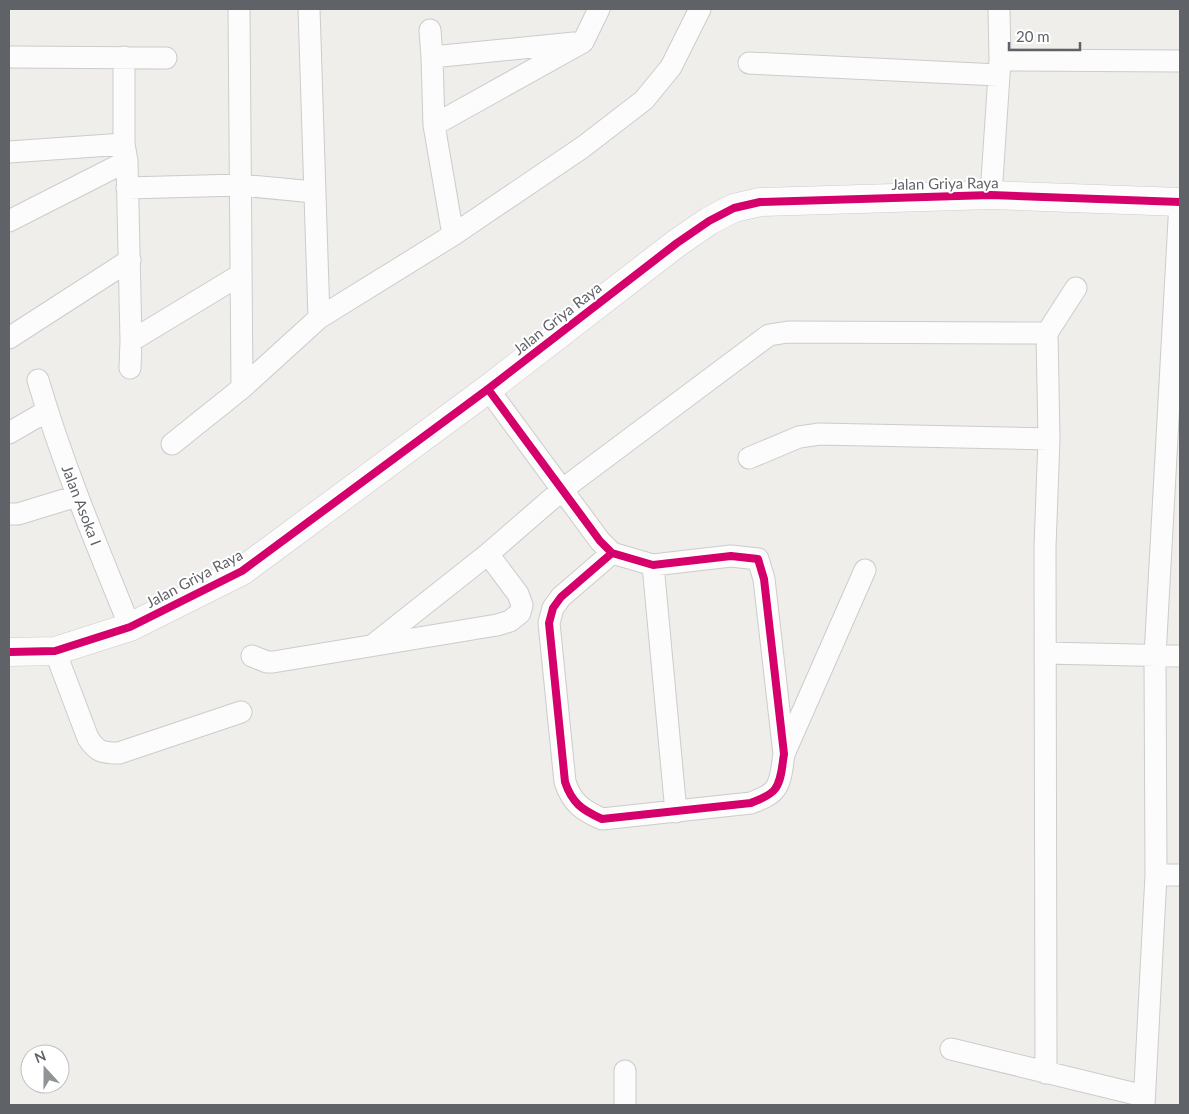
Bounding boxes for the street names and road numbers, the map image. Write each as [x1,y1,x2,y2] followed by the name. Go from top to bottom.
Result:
[891,173,999,193] street label: Jalan Griya Raya
[509,278,605,358] street label: Jalan Griya Raya
[58,462,106,548] street label: Jalan Asoka I
[143,545,245,611] street label: Jalan Griya Raya

